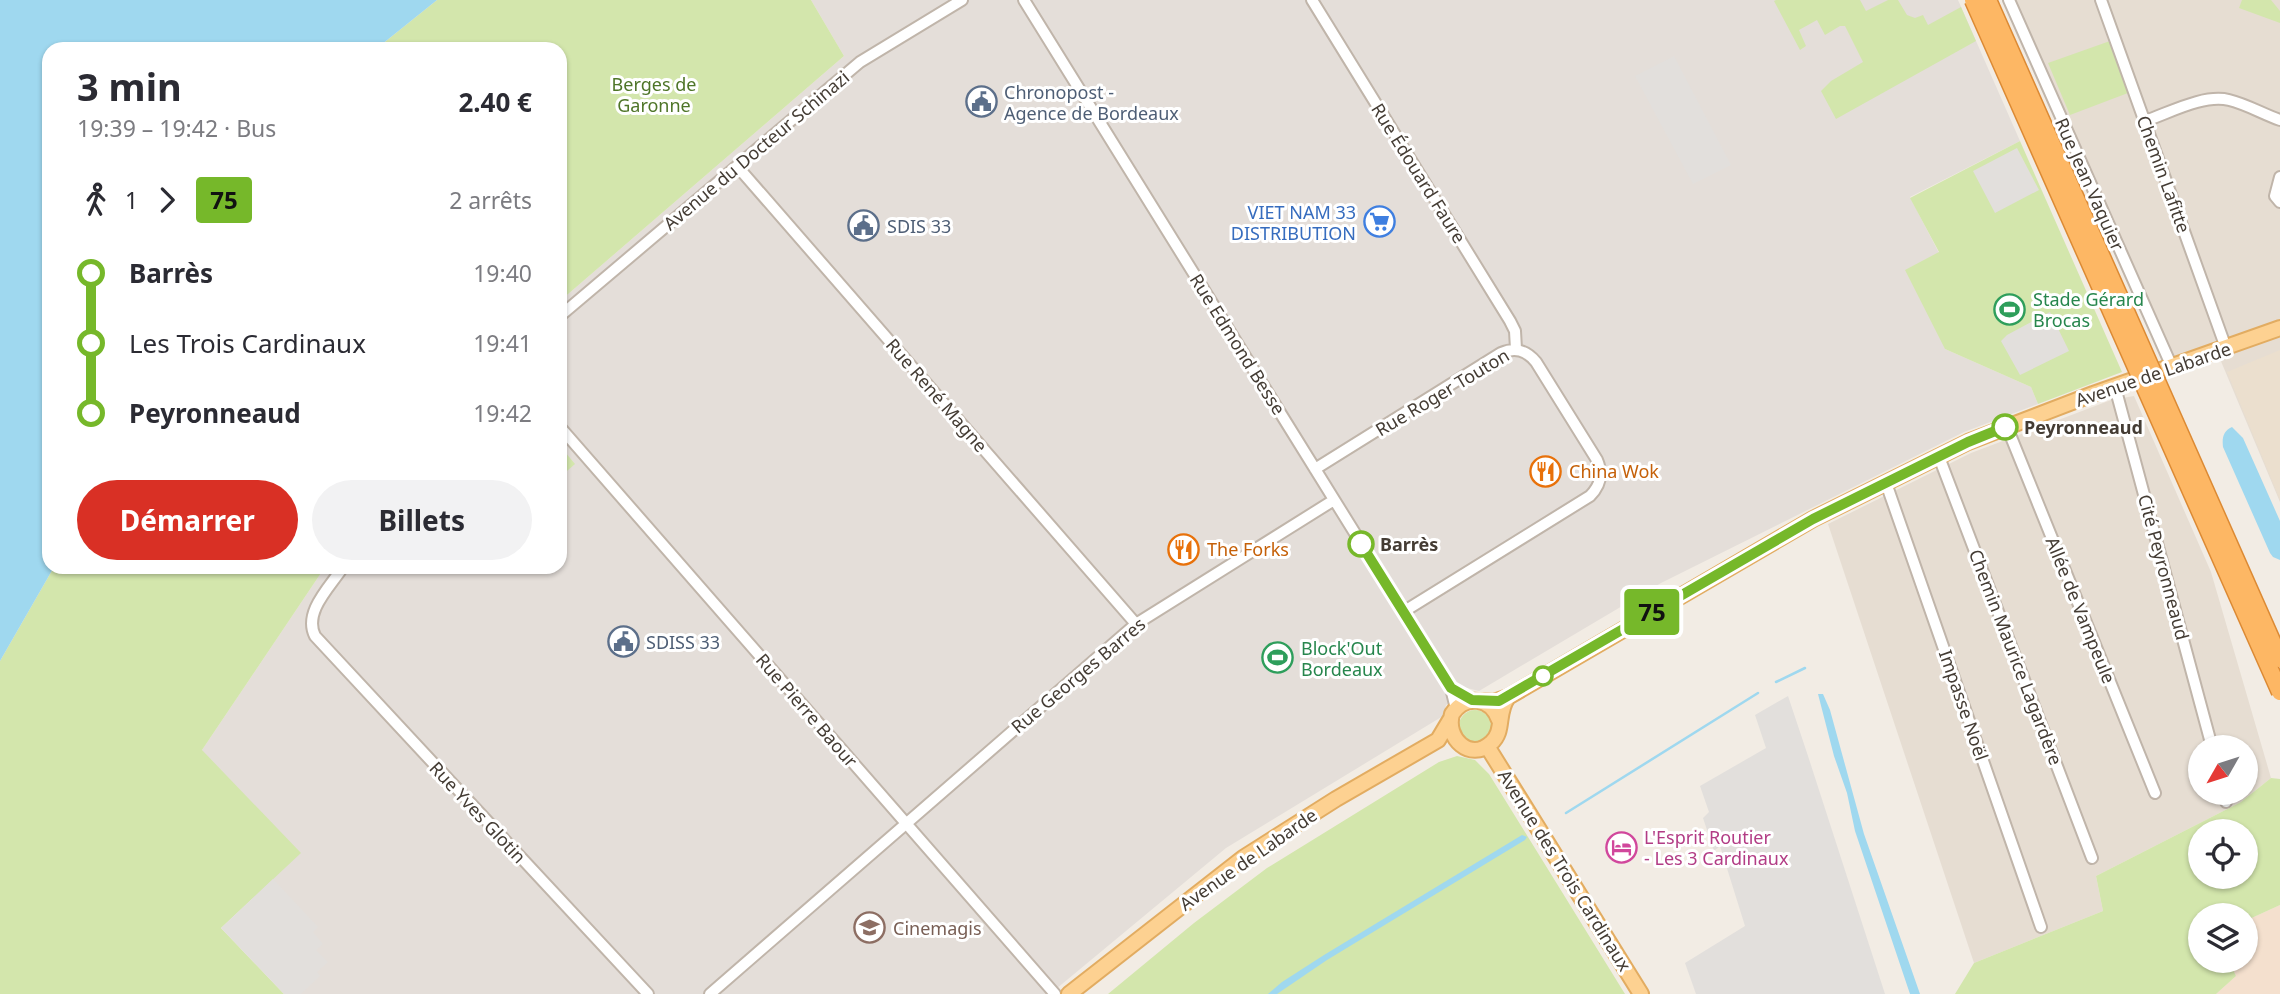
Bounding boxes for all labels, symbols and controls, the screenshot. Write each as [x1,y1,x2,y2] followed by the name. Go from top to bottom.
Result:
[77,60,182,112] text: 3 min
[658,65,854,235] street label: Avenue du Docteur Schinazi
[612,72,696,117] park label: Berges de Garonne
[1004,80,1179,125] place label: Chronopost - Agence de Bordeaux
[458,84,532,120] text: 2.40 €
[964,85,998,119] public building icon: Chronopost - Agence de Bordeaux
[1366,98,1472,248] street label: Rue Édouard Faure
[77,112,276,144] text: 19:39 – 19:42 · Bus
[2132,112,2196,236] street label: Chemin Lafitte
[2050,114,2130,255] street label: Rue Jean Vaquier
[77,181,115,219] icon: walk
[148,181,186,219] icon: forward
[210,183,238,216] text: 75
[125,184,138,216] text: 1
[449,184,532,216] text: 2 arrêts
[1231,200,1356,245] place label: VIET NAM 33 DISTRIBUTION
[1362,205,1396,239] supermarket icon: VIET NAM 33 DISTRIBUTION
[847,209,881,243] public building icon: SDIS 33
[887,214,951,238] place label: SDIS 33
[129,255,213,291] text: Barrès
[473,257,532,289] text: 19:40
[1185,269,1291,419] street label: Rue Edmond Besse
[2033,287,2144,332] place label: Stade Gérard Brocas
[1993,292,2027,326] sports icon: Stade Gérard Brocas
[129,325,366,361] text: Les Trois Cardinaux
[473,327,532,359] text: 19:41
[881,333,993,457] street label: Rue René Magne
[2072,336,2234,412] street label: Avenue de Labarde
[1371,343,1513,441] street label: Rue Roger Touton
[129,395,301,431] text: Peyronneaud
[473,397,532,429] text: 19:42
[1992,414,2018,440] marker: Peyronneaud
[2024,415,2143,439] place label: Peyronneaud
[1529,454,1563,488] restaurant icon: China Wok
[1569,459,1659,483] place label: China Wok
[77,480,298,560] button: Démarrer
[312,480,532,560] button: Billets
[2133,492,2195,642] street label: Cité Peyronneaud
[1348,531,1374,557] marker: Barrès
[1167,532,1201,566] restaurant icon: The Forks
[1380,532,1438,556] place label: Barrès
[2041,533,2121,687] street label: Allée de Vampeule
[1207,537,1289,561] place label: The Forks
[1964,546,2068,768] street label: Chemin Maurice Lagardère
[1620,589,1684,635] line badge: 75
[1638,595,1666,628] text: 75
[1006,612,1150,738] street label: Rue Georges Barres
[606,625,640,659] public building icon: SDISS 33
[646,630,720,654] place label: SDISS 33
[1301,636,1383,681] place label: Block'Out Bordeaux
[1261,641,1295,675] sports icon: Block'Out Bordeaux
[1934,646,1994,764] street label: Impasse Noël
[751,648,863,772] street label: Rue Pierre Baour
[1533,666,1553,686] unlabelled marker
[2188,735,2258,805] north arrow
[2188,735,2258,973] map controls
[425,756,531,868] street label: Rue Yves Glotin
[1493,765,1637,976] street label: Avenue des Trois Cardinaux
[1174,802,1322,916] street label: Avenue de Labarde
[2188,819,2258,889] button: locate
[1644,825,1789,870] place label: L'Esprit Routier - Les 3 Cardinaux
[1604,830,1638,864] hotel icon: L'Esprit Routier - Les 3 Cardinaux
[2188,903,2258,973] button: layers
[853,911,887,945] school or university icon: Cinemagis
[893,916,982,940] place label: Cinemagis

